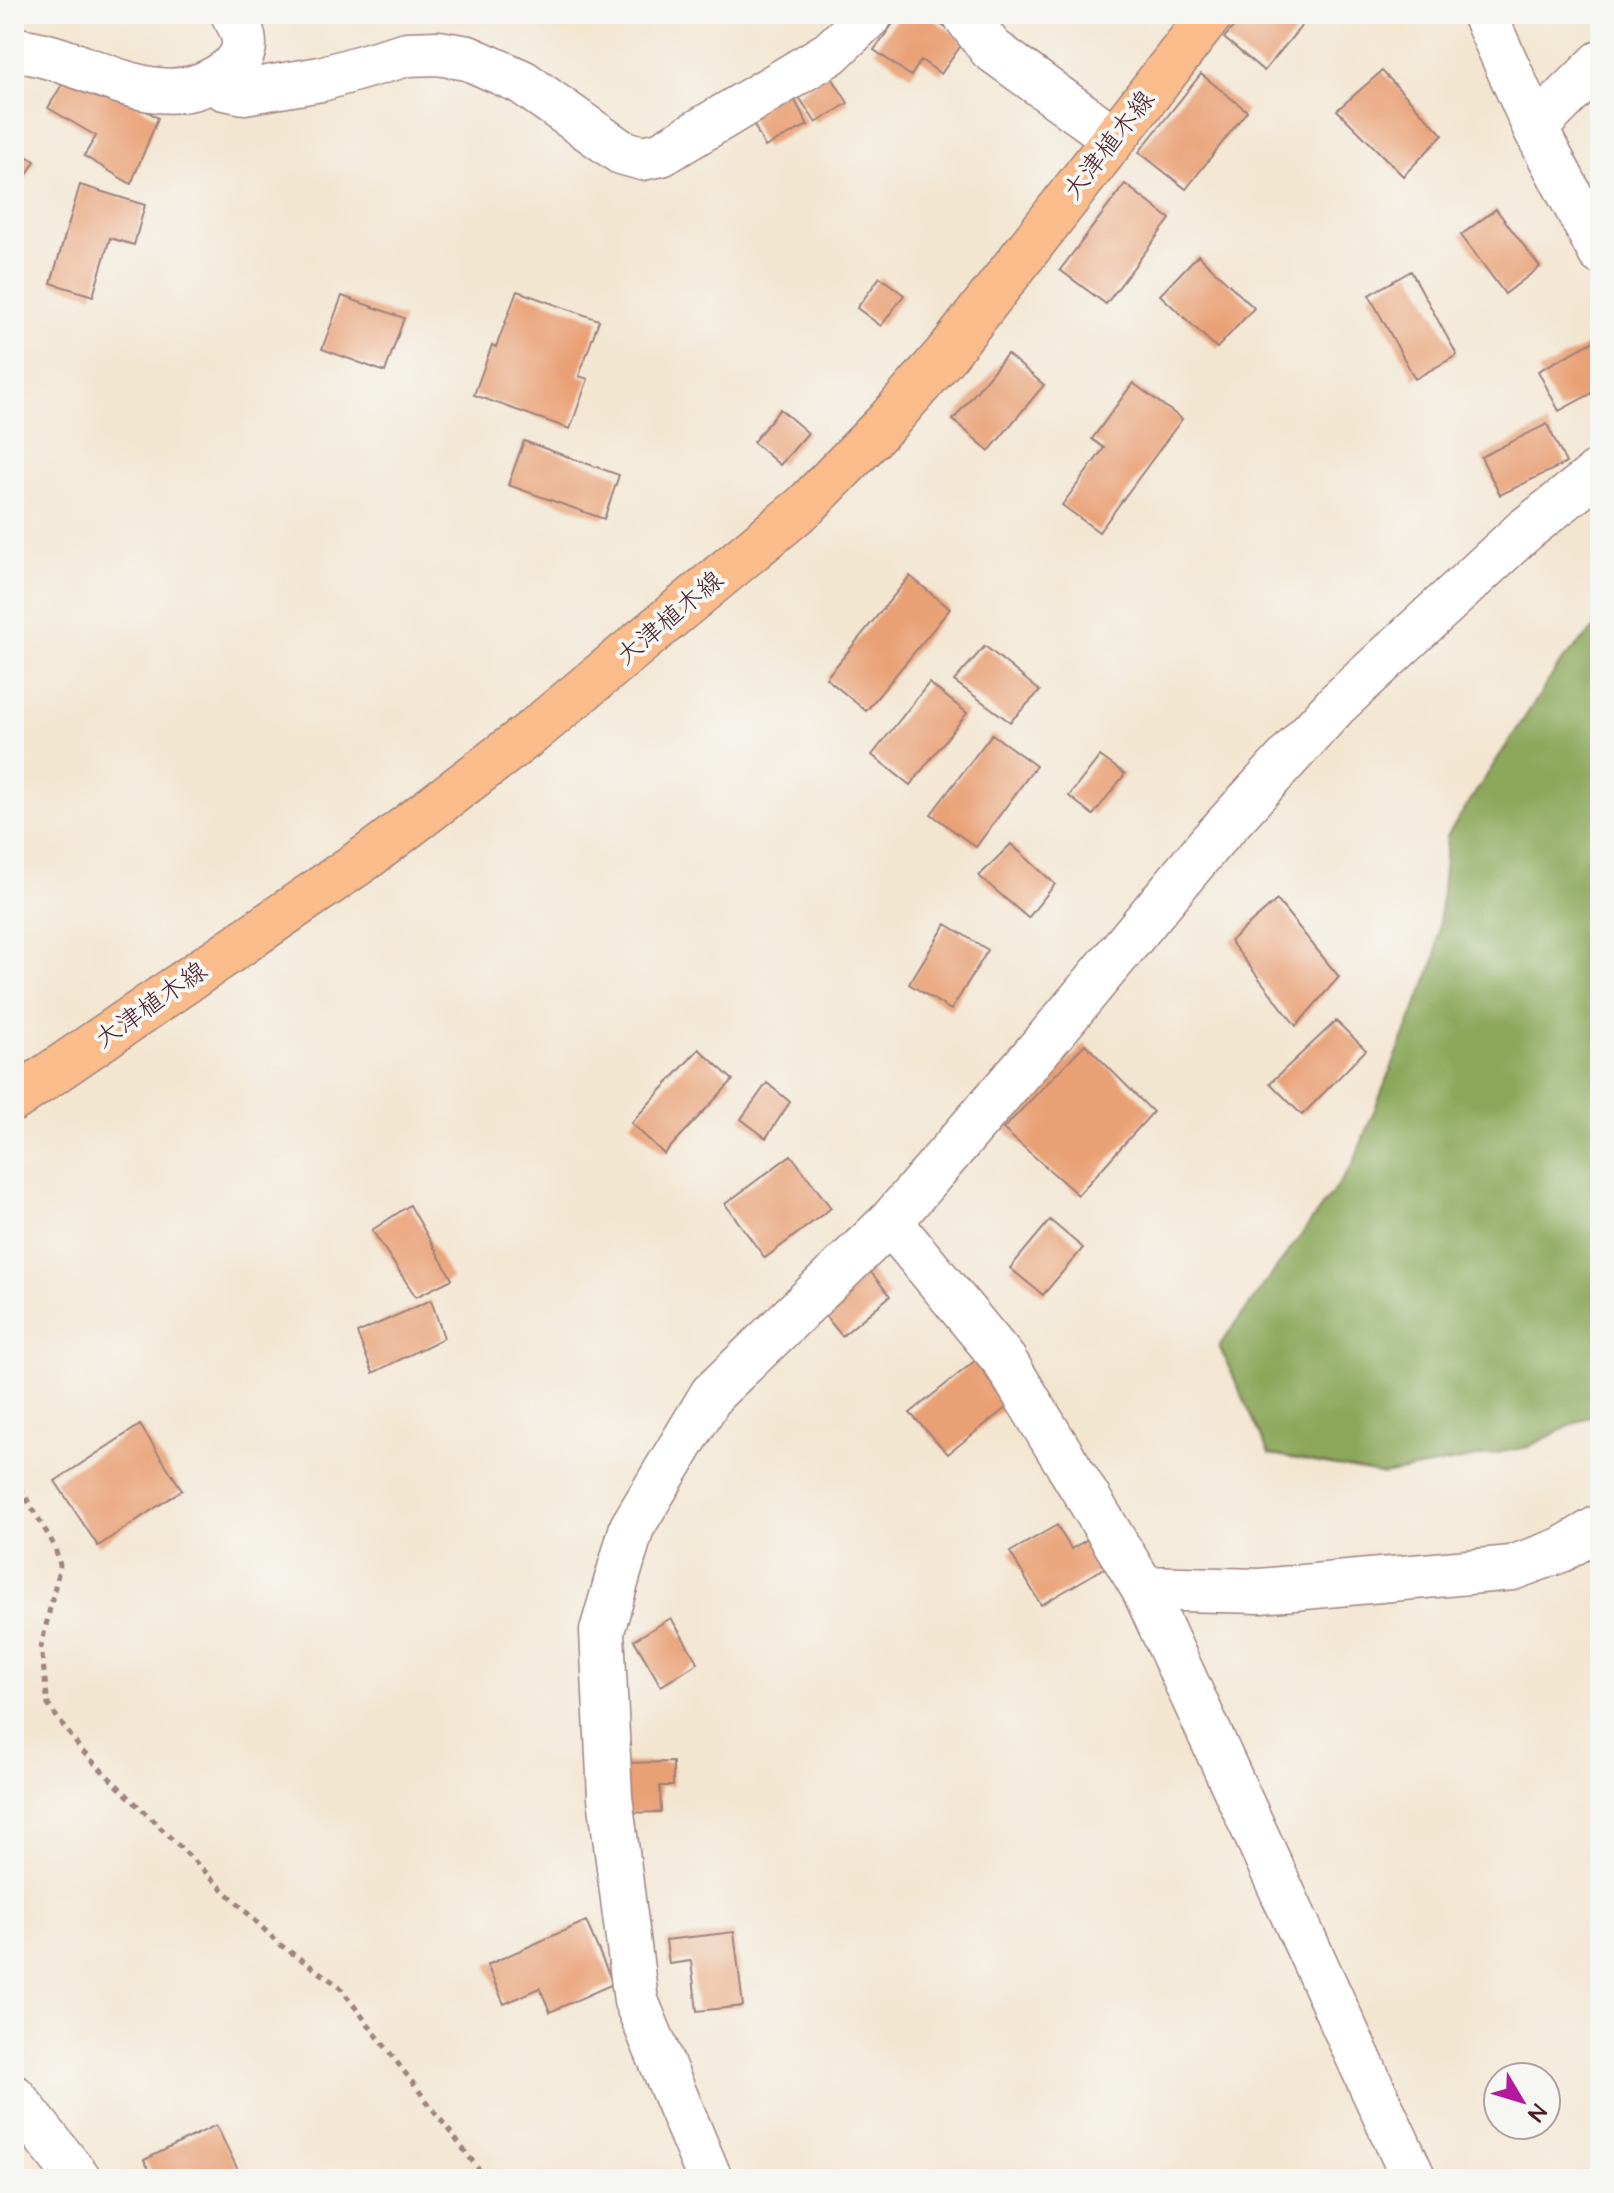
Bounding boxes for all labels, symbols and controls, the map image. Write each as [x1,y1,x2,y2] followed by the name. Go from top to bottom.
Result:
[1055,83,1163,207] street label: 大津植木線
[609,562,731,674] street label: 大津植木線
[87,953,215,1057] street label: 大津植木線
[1482,2061,1562,2141] north arrow
[1520,2097,1553,2128] text: N

